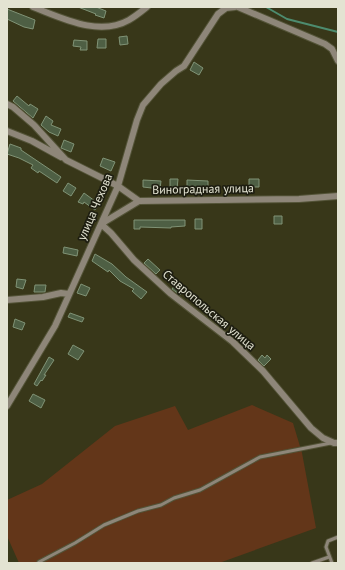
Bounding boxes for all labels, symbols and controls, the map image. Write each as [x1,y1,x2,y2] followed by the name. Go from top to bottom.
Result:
[74,171,115,242] street label: улица Чехова
[152,180,254,197] street label: Виноградная улица
[160,266,259,353] street label: Ставропольская улица

